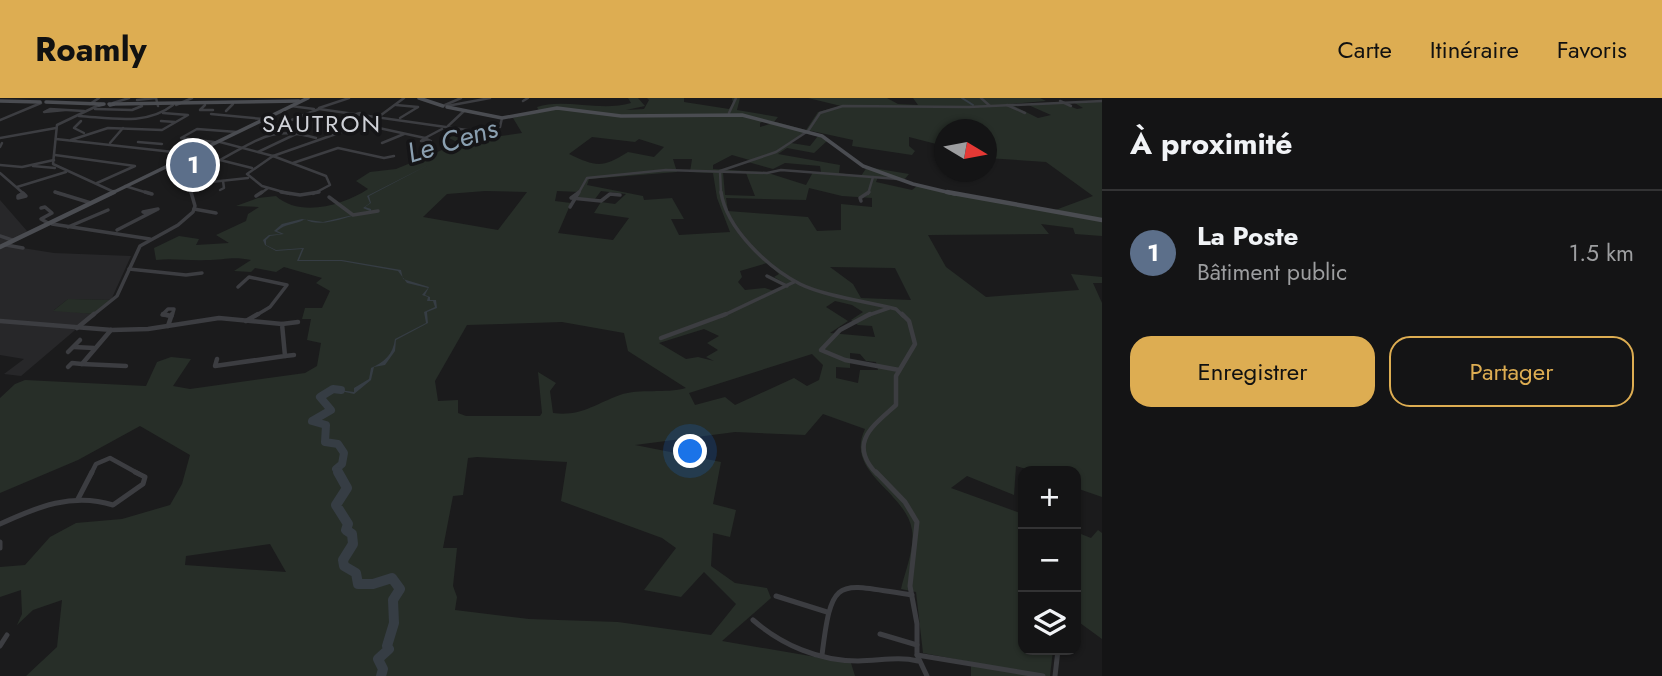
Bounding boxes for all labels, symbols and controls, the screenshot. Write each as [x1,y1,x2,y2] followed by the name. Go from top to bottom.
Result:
[35,26,147,73] text: Roamly
[1337,32,1392,67] text: Carte
[1430,32,1519,67] text: Itinéraire
[1557,32,1627,67] text: Favoris
[262,106,382,141] district label: SAUTRON
[402,107,503,174] water label: Le Cens
[934,119,997,182] north arrow
[1130,122,1293,165] text: À proximité
[170,139,216,191] pin: 1
[1197,217,1298,255] text: La Poste
[1147,236,1159,270] text: 1
[1569,236,1634,270] text: 1.5 km
[1197,255,1347,289] text: Bâtiment public
[1130,336,1375,407] button: Enregistrer
[1389,336,1634,407] button: Partager
[673,434,707,468] your location
[1018,466,1081,655] map controls
[1018,466,1081,529] button: +
[1018,529,1081,592] button: −
[1018,592,1081,655] button: layers

